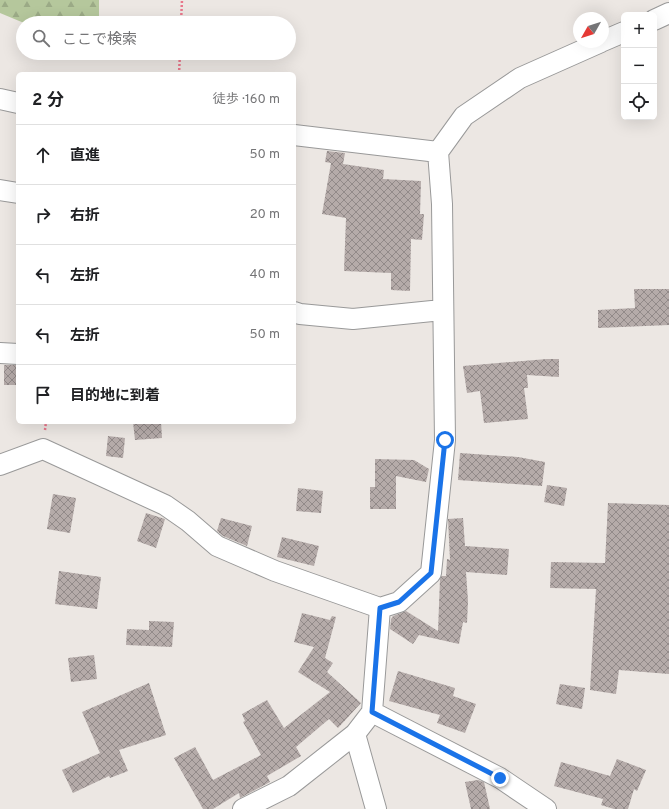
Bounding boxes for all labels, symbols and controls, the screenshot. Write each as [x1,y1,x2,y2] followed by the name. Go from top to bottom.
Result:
[573,12,609,48] north arrow
[621,12,657,120] map controls
[621,12,657,48] button: +
[16,16,296,60] search box
[30,27,52,49] icon: search
[62,31,137,50] text: ここで検索
[621,48,657,84] button: −
[621,84,657,120] button: locate
[32,90,64,112] text: 2 分
[213,92,280,108] text: 徒歩 · 160 m
[32,144,54,166] icon: ahead
[70,147,100,166] text: 直進
[250,147,280,163] text: 50 m
[32,204,54,226] icon: right
[70,207,100,226] text: 右折
[250,207,280,223] text: 20 m
[32,264,54,286] icon: left
[70,267,100,286] text: 左折
[250,267,280,283] text: 40 m
[32,324,54,346] icon: left
[70,327,100,346] text: 左折
[250,327,280,343] text: 50 m
[32,384,54,406] icon: arrive
[70,387,160,406] text: 目的地に到着
[436,431,454,449] route start
[491,769,509,787] route end

